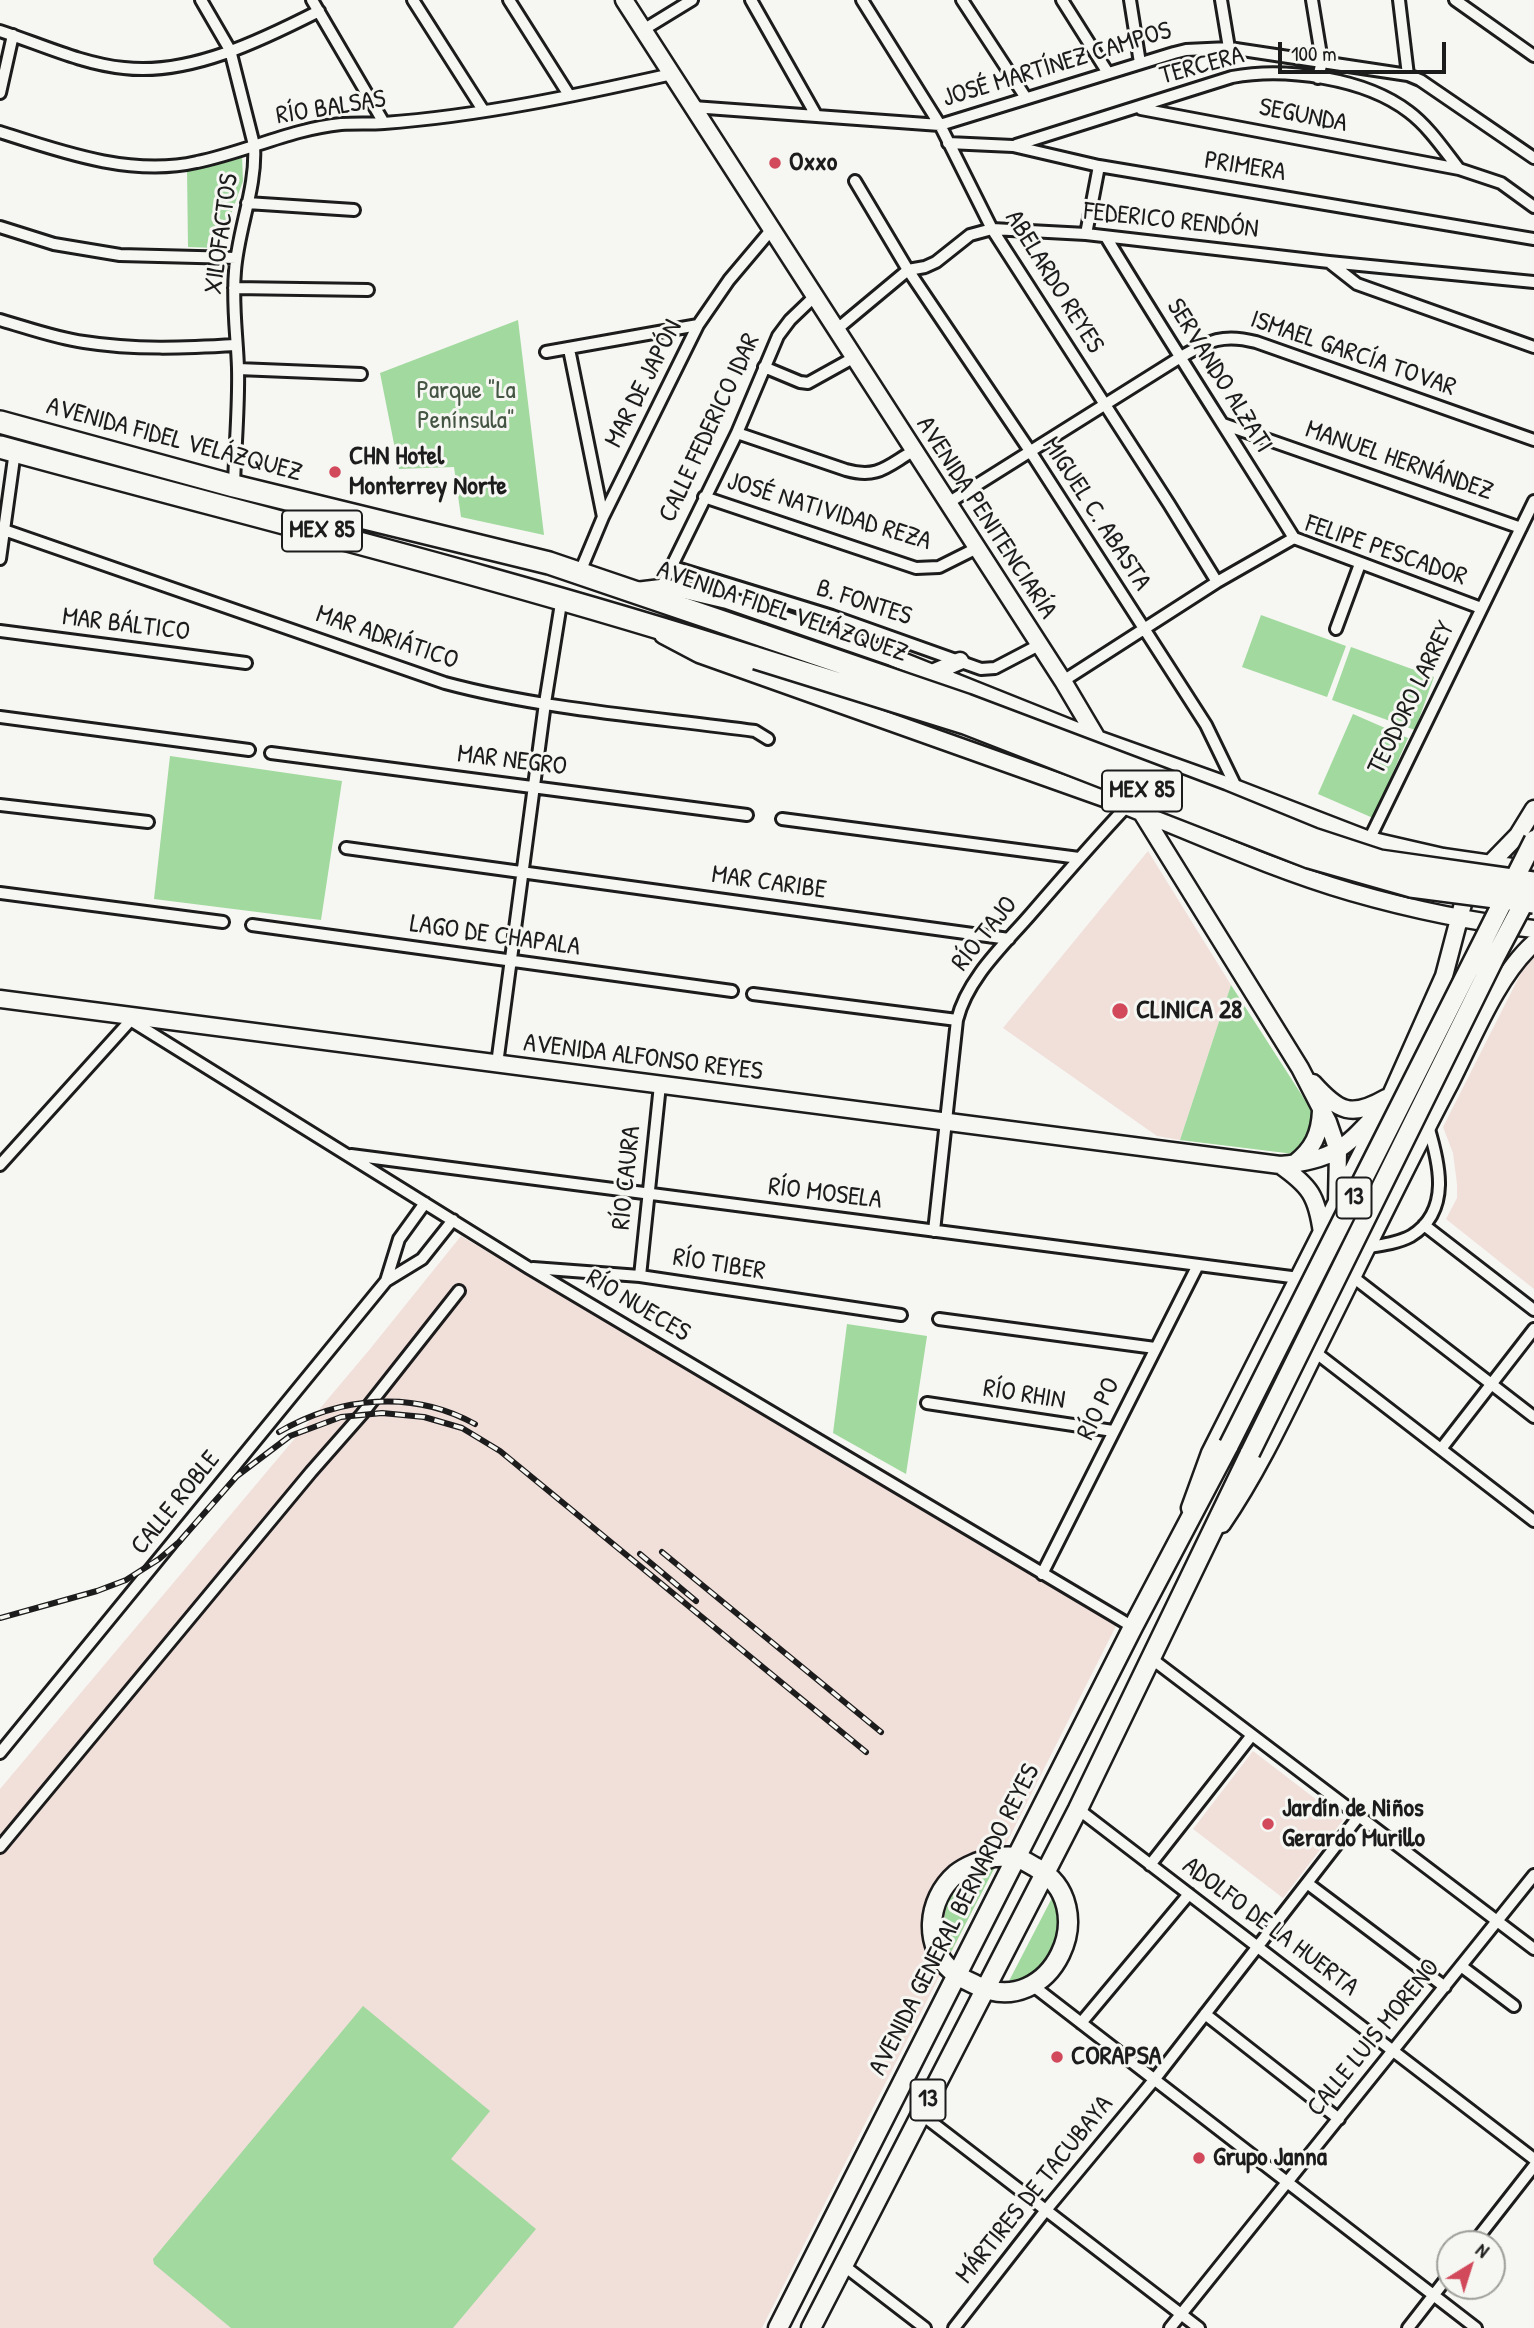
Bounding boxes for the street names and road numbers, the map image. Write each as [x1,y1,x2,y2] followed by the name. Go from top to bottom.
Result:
[939,15,1175,115] street label: JOSÉ MARTÍNEZ CAMPOS
[1157,40,1247,92] street label: TERCERA
[274,84,388,132] street label: RÍO BALSAS
[1256,92,1350,140] street label: SEGUNDA
[1202,145,1288,189] street label: PRIMERA
[198,172,246,296] street label: XILOFACTOS
[1082,196,1260,246] street label: FEDERICO RENDÓN
[998,205,1110,359] street label: ABELARDO REYES
[1159,293,1279,459] street label: SERVANDO ALZATI
[1246,304,1460,404] street label: ISMAEL GARCÍA TOVAR
[599,315,689,453] street label: MAR DE JAPÓN
[653,329,767,527] street label: CALLE FEDERICO IDAR
[43,391,305,489] street label: AVENIDA FIDEL VELÁZQUEZ
[909,411,1063,625] street label: AVENIDA PENITENCIARÍA
[1301,414,1497,508] street label: MANUEL HERNÁNDEZ
[1035,431,1157,597] street label: MIGUEL C. ABASTA
[723,466,935,558] street label: JOSÉ NATIVIDAD REZA
[1301,509,1471,593] street label: FELIPE PESCADOR
[282,510,362,552] road number: MEX 85
[653,554,911,670] street label: AVENIDA FIDEL VELÁZQUEZ
[812,573,916,633] street label: B. FONTES
[312,599,462,677] street label: MAR ADRIÁTICO
[60,602,192,648] street label: MAR BÁLTICO
[1362,617,1462,779] street label: TEODORO LARREY
[456,739,568,783] street label: MAR NEGRO
[1102,770,1182,812] road number: MEX 85
[710,860,828,906] street label: MAR CARIBE
[945,890,1025,978] street label: RÍO TAJO
[408,909,582,963] street label: LAGO DE CHAPALA
[522,1028,764,1088] street label: AVENIDA ALFONSO REYES
[606,1125,648,1231] street label: RÍO CAURA
[766,1172,884,1216] street label: RÍO MOSELA
[1336,1178,1372,1218] road number: 13
[671,1242,767,1288] street label: RÍO TIBER
[580,1263,696,1349] street label: RÍO NUECES
[981,1373,1067,1417] street label: RÍO RHIN
[1071,1373,1127,1445] street label: RÍO PO
[125,1445,227,1561] street label: CALLE ROBLE
[863,1759,1047,2081] street label: AVENIDA GENERAL BERNARDO REYES
[1176,1851,1364,2003] street label: ADOLFO DE LA HUERTA
[1301,1953,1447,2123] street label: CALLE LUIS MORENO
[911,2080,946,2120] road number: 13
[950,2090,1120,2290] street label: MÁRTIRES DE TACUBAYA

